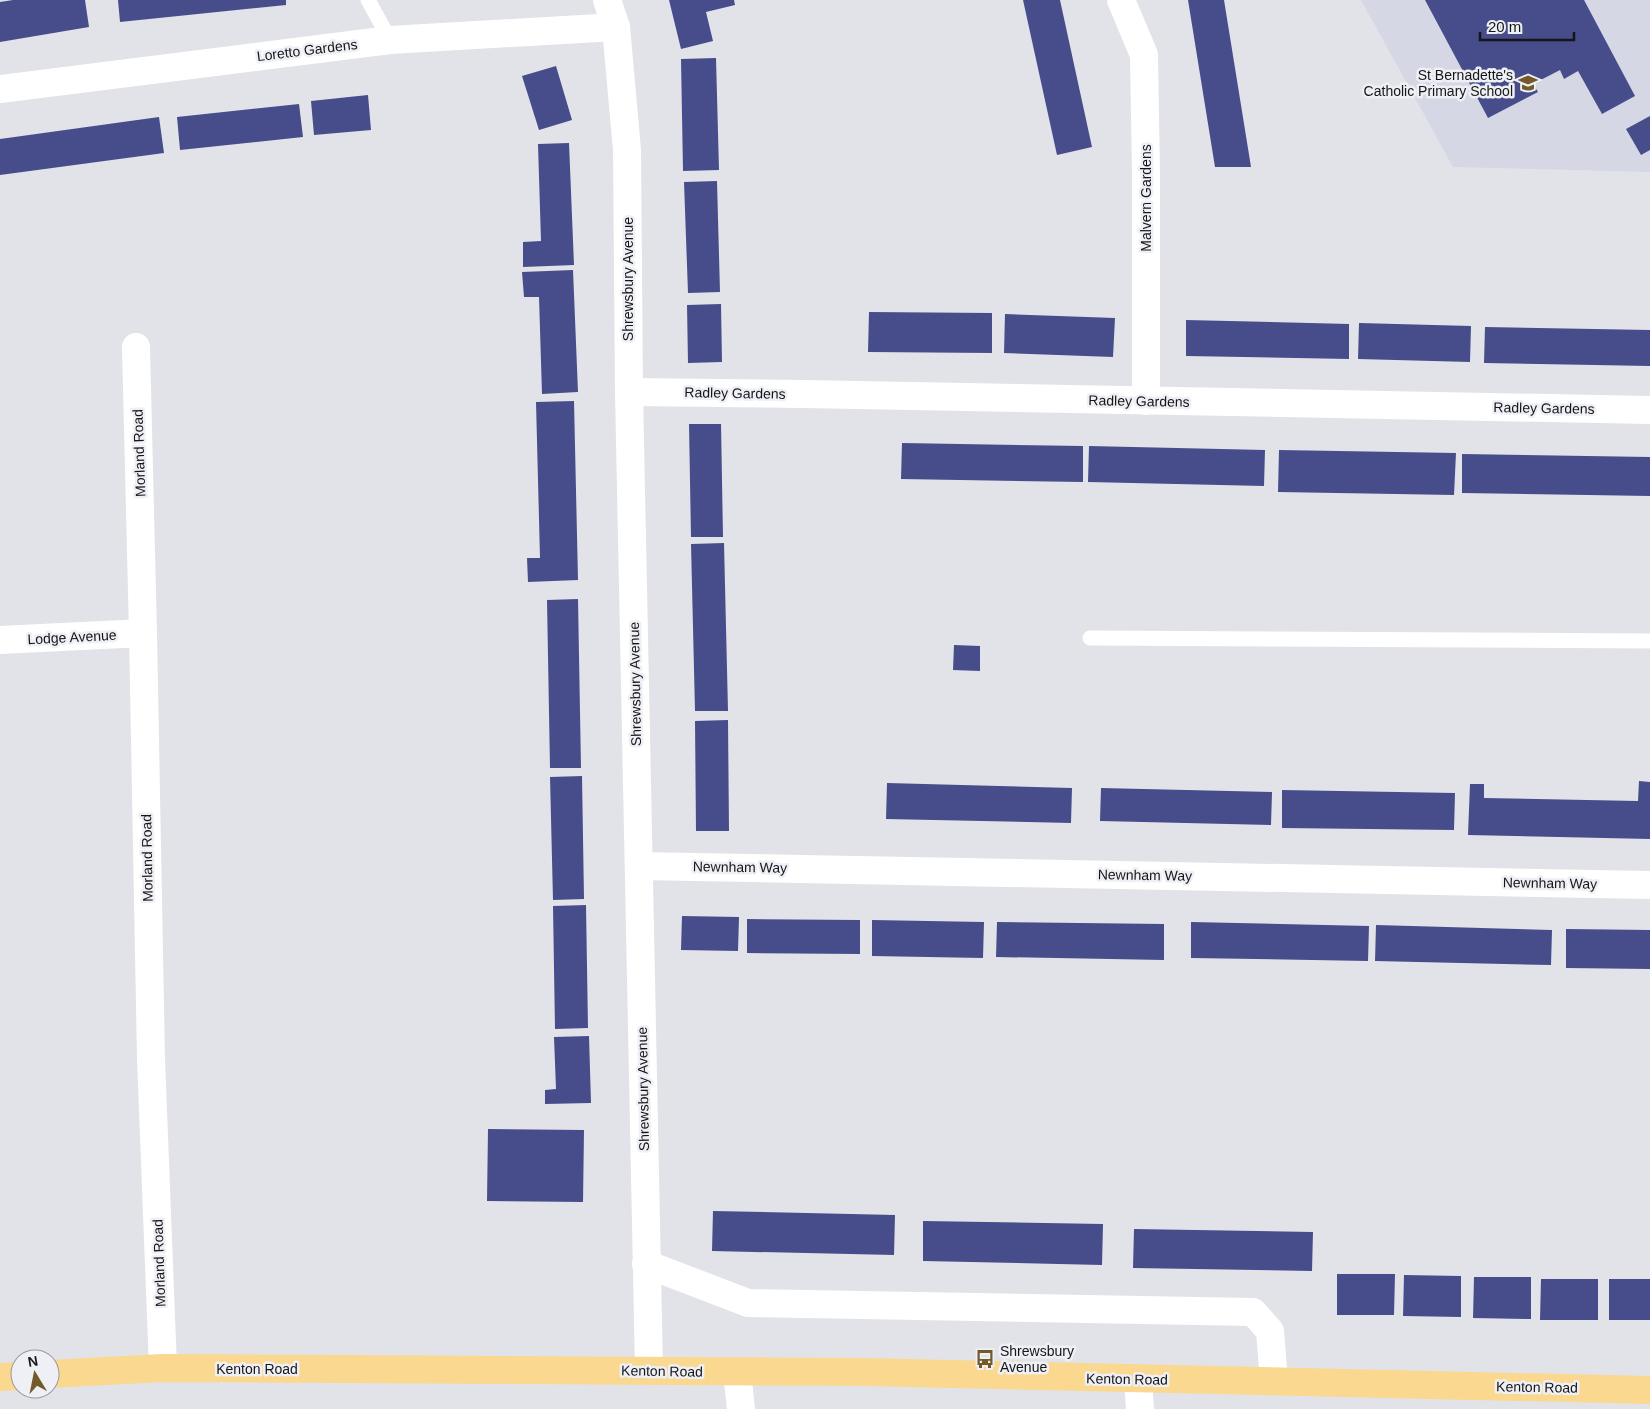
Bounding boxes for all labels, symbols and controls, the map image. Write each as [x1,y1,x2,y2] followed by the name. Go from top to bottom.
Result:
[1480,10,1574,42] scale bar
[1488,18,1521,35] text: 20 m
[256,36,358,64] street label: Loretto Gardens
[1364,67,1513,99] place label: St Bernadette's Catholic Primary School
[1517,72,1539,94] school or university icon: St Bernadette's Catholic Primary School
[1138,144,1154,252] street label: Malvern Gardens
[620,217,636,341] street label: Shrewsbury Avenue
[684,384,786,402] street label: Radley Gardens
[1088,392,1190,410] street label: Radley Gardens
[1493,399,1595,417] street label: Radley Gardens
[129,409,149,497] street label: Morland Road
[626,622,644,746] street label: Shrewsbury Avenue
[27,627,117,647] street label: Lodge Avenue
[138,814,156,902] street label: Morland Road
[693,858,787,876] street label: Newnham Way
[1098,866,1192,884] street label: Newnham Way
[1503,874,1597,892] street label: Newnham Way
[634,1027,652,1151] street label: Shrewsbury Avenue
[149,1219,169,1307] street label: Morland Road
[1000,1343,1074,1375] place label: Shrewsbury Avenue
[974,1348,996,1370] bus stop icon: Shrewsbury Avenue
[10,1349,60,1399] north arrow
[26,1352,39,1370] text: N
[216,1361,298,1377] street label: Kenton Road
[621,1362,703,1380] street label: Kenton Road
[1086,1370,1168,1388] street label: Kenton Road
[1496,1378,1578,1396] street label: Kenton Road

